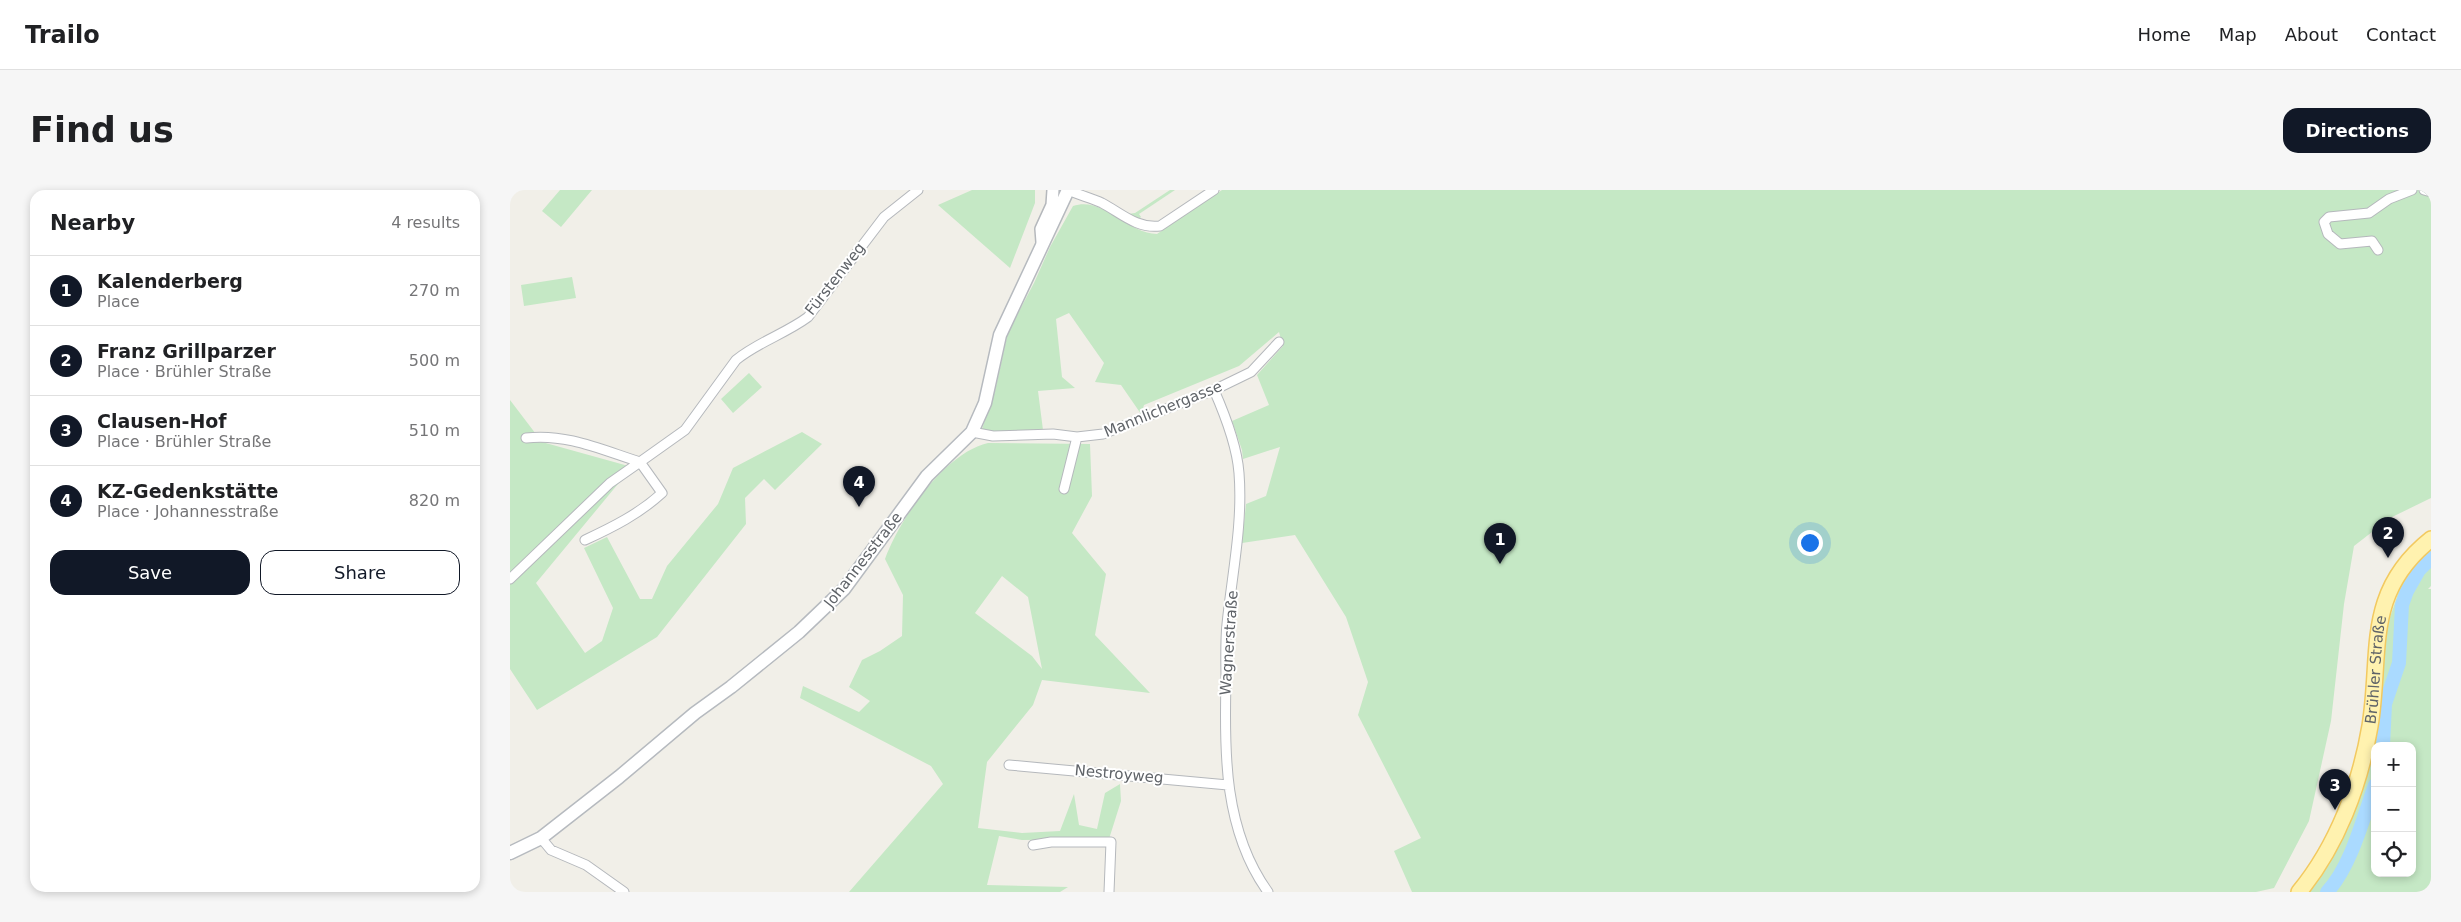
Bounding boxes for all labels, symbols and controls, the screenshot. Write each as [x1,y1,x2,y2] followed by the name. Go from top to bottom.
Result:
[25,21,100,49] text: Trailo
[2138,24,2191,45] text: Home
[2219,24,2257,45] text: Map
[2285,24,2338,45] text: About
[2366,24,2436,45] text: Contact
[2283,108,2431,153] button: Directions
[30,110,174,150] text: Find us
[50,211,135,235] text: Nearby
[391,213,460,232] text: 4 results
[801,239,869,319] street label: Fürstenweg
[97,270,243,292] text: Kalenderberg
[60,281,72,300] text: 1
[409,281,460,300] text: 270 m
[97,292,140,311] text: Place
[97,340,276,362] text: Franz Grillparzer
[60,351,72,370] text: 2
[409,351,460,370] text: 500 m
[97,362,271,381] text: Place · Brühler Straße
[1101,377,1225,441] street label: Mannlichergasse
[97,410,227,432] text: Clausen-Hof
[60,421,72,440] text: 3
[409,421,460,440] text: 510 m
[97,432,271,451] text: Place · Brühler Straße
[843,466,875,507] pin: 4
[97,480,278,502] text: KZ-Gedenkstätte
[60,491,72,510] text: 4
[409,491,460,510] text: 820 m
[97,502,279,521] text: Place · Johannesstraße
[820,509,906,612] street label: Johannesstraße
[2372,517,2404,558] pin: 2
[1484,523,1516,564] pin: 1
[1797,530,1823,556] your location
[50,550,250,595] button: Save
[260,550,460,595] button: Share
[1216,590,1242,696] street label: Wagnerstraße
[2361,614,2390,725] street label: Brühler Straße
[2371,742,2416,877] map controls
[2371,742,2416,787] button: +
[1074,761,1164,787] street label: Nestroyweg
[2319,769,2351,810] pin: 3
[2371,787,2416,832] button: −
[2371,832,2416,877] button: locate

